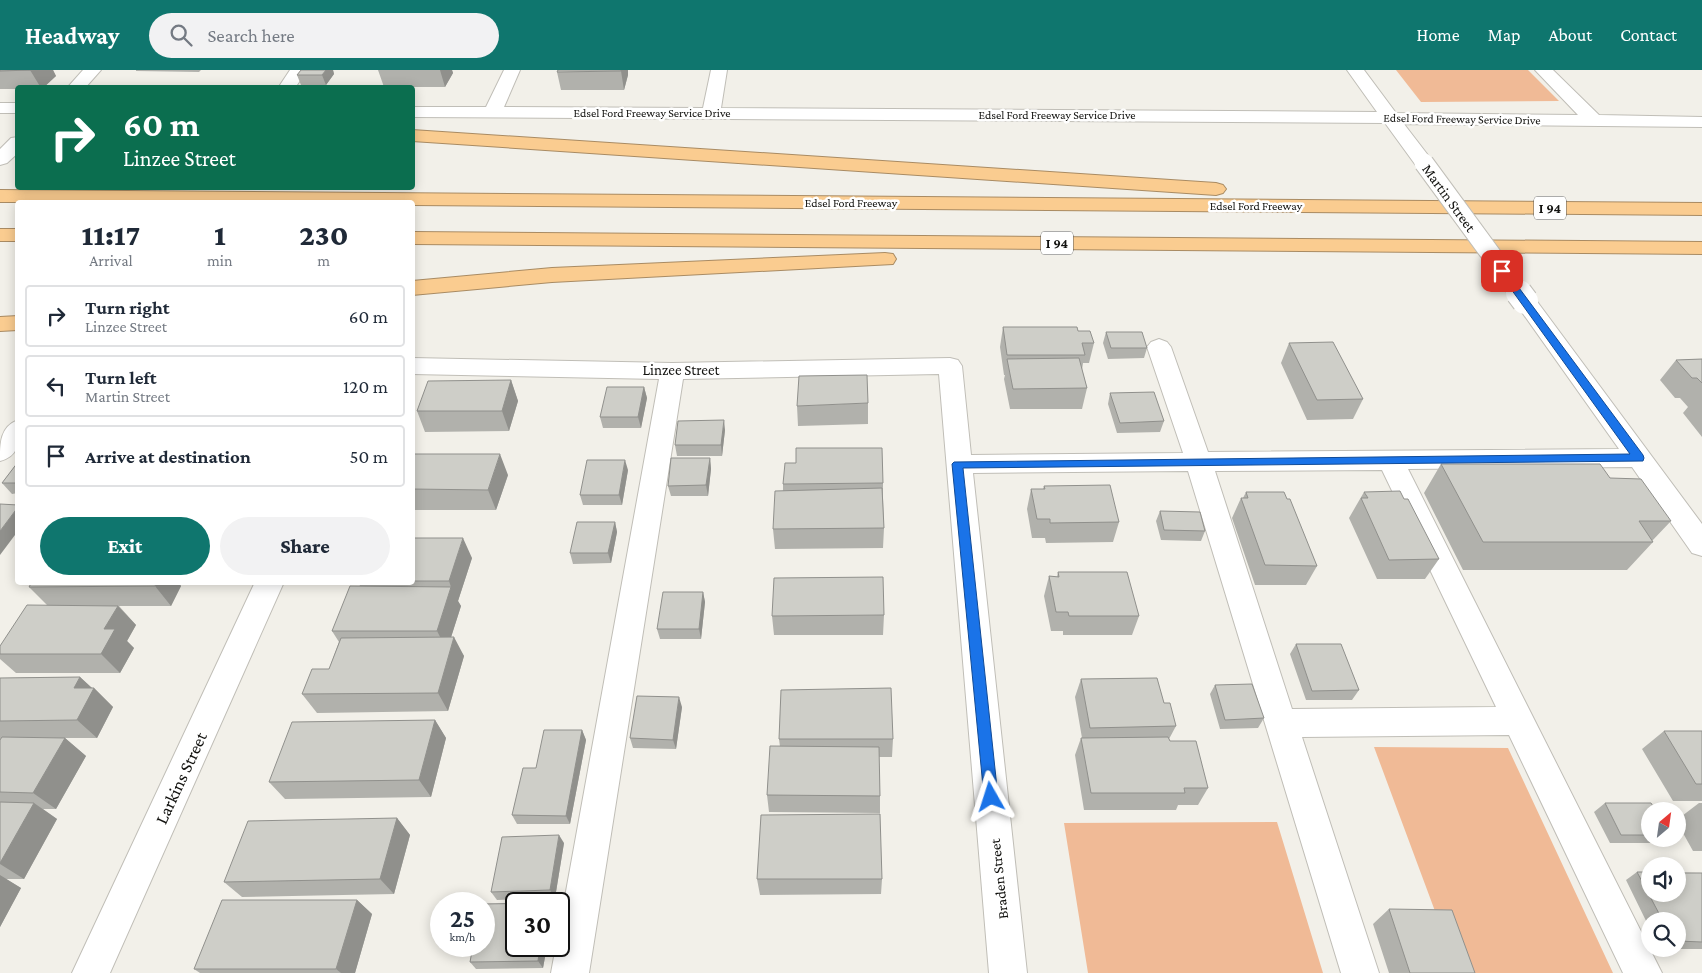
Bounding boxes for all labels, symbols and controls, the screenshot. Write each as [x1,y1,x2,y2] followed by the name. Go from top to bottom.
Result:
[149,13,499,58] search box
[167,21,195,49] icon: search
[25,22,119,49] text: Headway
[207,25,295,46] text: Search here
[1417,25,1460,45] text: Home
[1488,25,1520,45] text: Map
[1548,25,1592,45] text: About
[1620,25,1677,45] text: Contact
[40,105,105,170] icon: right
[123,105,200,144] text: 60 m
[573,106,731,120] street label: Edsel Ford Freeway Service Drive
[978,108,1136,122] street label: Edsel Ford Freeway Service Drive
[1383,111,1541,127] street label: Edsel Ford Freeway Service Drive
[123,146,236,171] text: Linzee Street
[1419,161,1479,236] street label: Martin Street
[805,196,898,210] street label: Edsel Ford Freeway
[1534,196,1566,220] road number: I 94
[1210,199,1303,213] street label: Edsel Ford Freeway
[82,218,140,251] text: 11:17
[214,218,226,251] text: 1
[299,218,348,251] text: 230
[1041,232,1073,254] road number: I 94
[1481,250,1523,292] pin
[89,252,133,269] text: Arrival
[207,252,233,269] text: min
[317,252,330,269] text: m
[1488,257,1516,285] icon: arrive
[85,297,170,318] text: Turn right
[42,302,70,330] icon: right
[349,306,388,327] text: 60 m
[85,318,167,335] text: Linzee Street
[643,362,721,378] street label: Linzee Street
[85,367,157,388] text: Turn left
[42,372,70,400] icon: left
[343,376,388,397] text: 120 m
[85,388,170,405] text: Martin Street
[42,442,70,470] icon: arrive
[85,446,251,467] text: Arrive at destination
[349,446,388,467] text: 50 m
[40,517,210,575] button: Exit
[220,517,390,575] button: Share
[151,728,211,827] street label: Larkins Street
[964,770,1016,822] position arrow
[1641,802,1686,848] north arrow
[1641,802,1686,957] map controls
[987,837,1011,920] street label: Braden Street
[1641,857,1686,902] button: sound
[505,892,570,957] speed limit sign: 30
[450,905,475,932] text: 25
[1641,912,1686,957] button: search
[450,930,475,944] text: km/h

